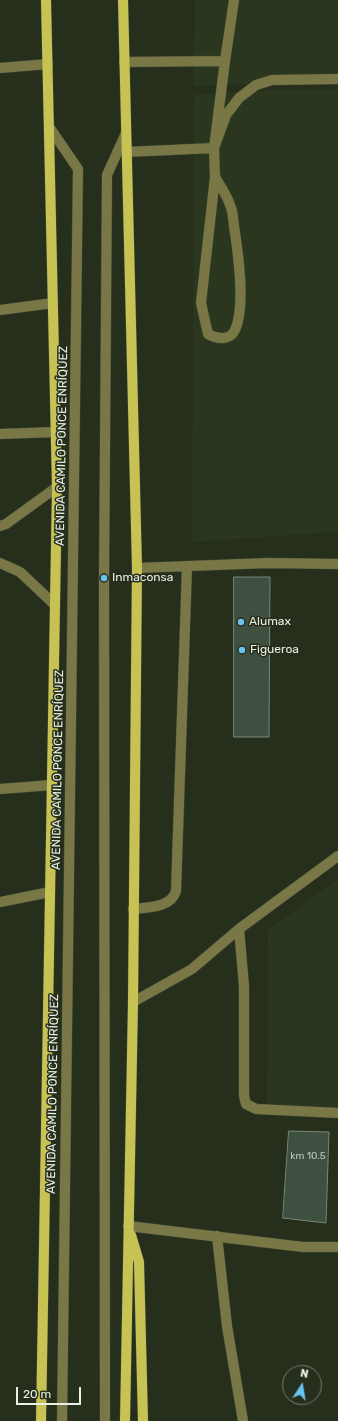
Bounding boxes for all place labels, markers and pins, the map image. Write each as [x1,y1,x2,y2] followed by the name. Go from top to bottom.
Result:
[112,571,173,585] place label: Inmaconsa
[99,573,109,583] marker: Inmaconsa
[249,615,291,629] place label: Alumax
[236,617,246,627] marker: Alumax
[250,643,299,657] place label: Figueroa
[237,645,247,655] marker: Figueroa

